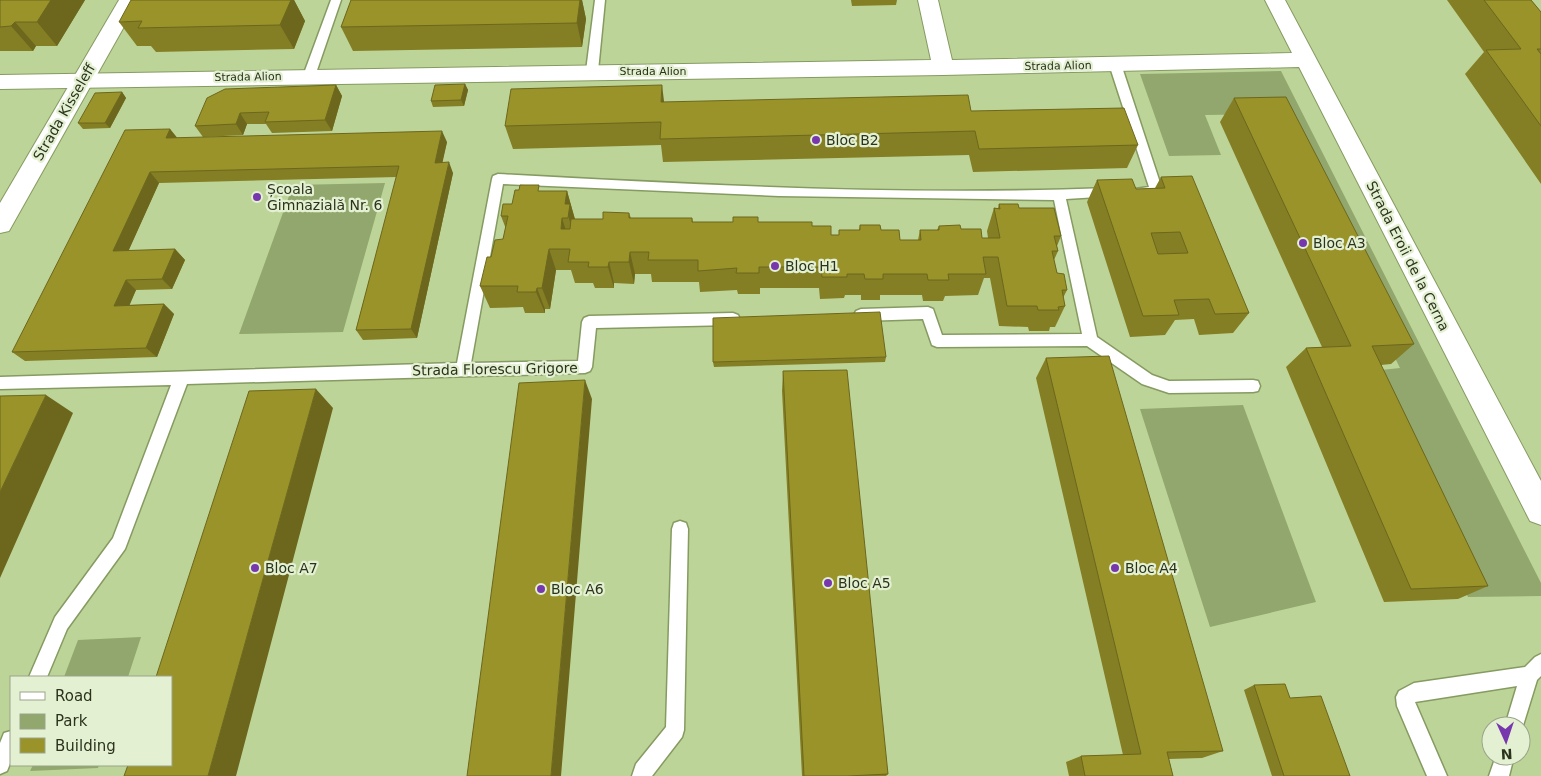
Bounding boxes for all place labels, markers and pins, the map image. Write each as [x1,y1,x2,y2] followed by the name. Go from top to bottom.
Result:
[826,132,879,148] place label: Bloc B2
[810,134,822,146] marker: Bloc B2
[267,181,382,213] place label: Școala Gimnazială Nr. 6
[251,191,263,203] marker: Școala Gimnazială Nr. 6
[1313,235,1366,251] place label: Bloc A3
[1297,237,1309,249] marker: Bloc A3
[785,258,839,274] place label: Bloc H1
[769,260,781,272] marker: Bloc H1
[265,560,318,576] place label: Bloc A7
[1125,560,1178,576] place label: Bloc A4
[249,562,261,574] marker: Bloc A7
[1109,562,1121,574] marker: Bloc A4
[838,575,891,591] place label: Bloc A5
[822,577,834,589] marker: Bloc A5
[551,581,604,597] place label: Bloc A6
[535,583,547,595] marker: Bloc A6

